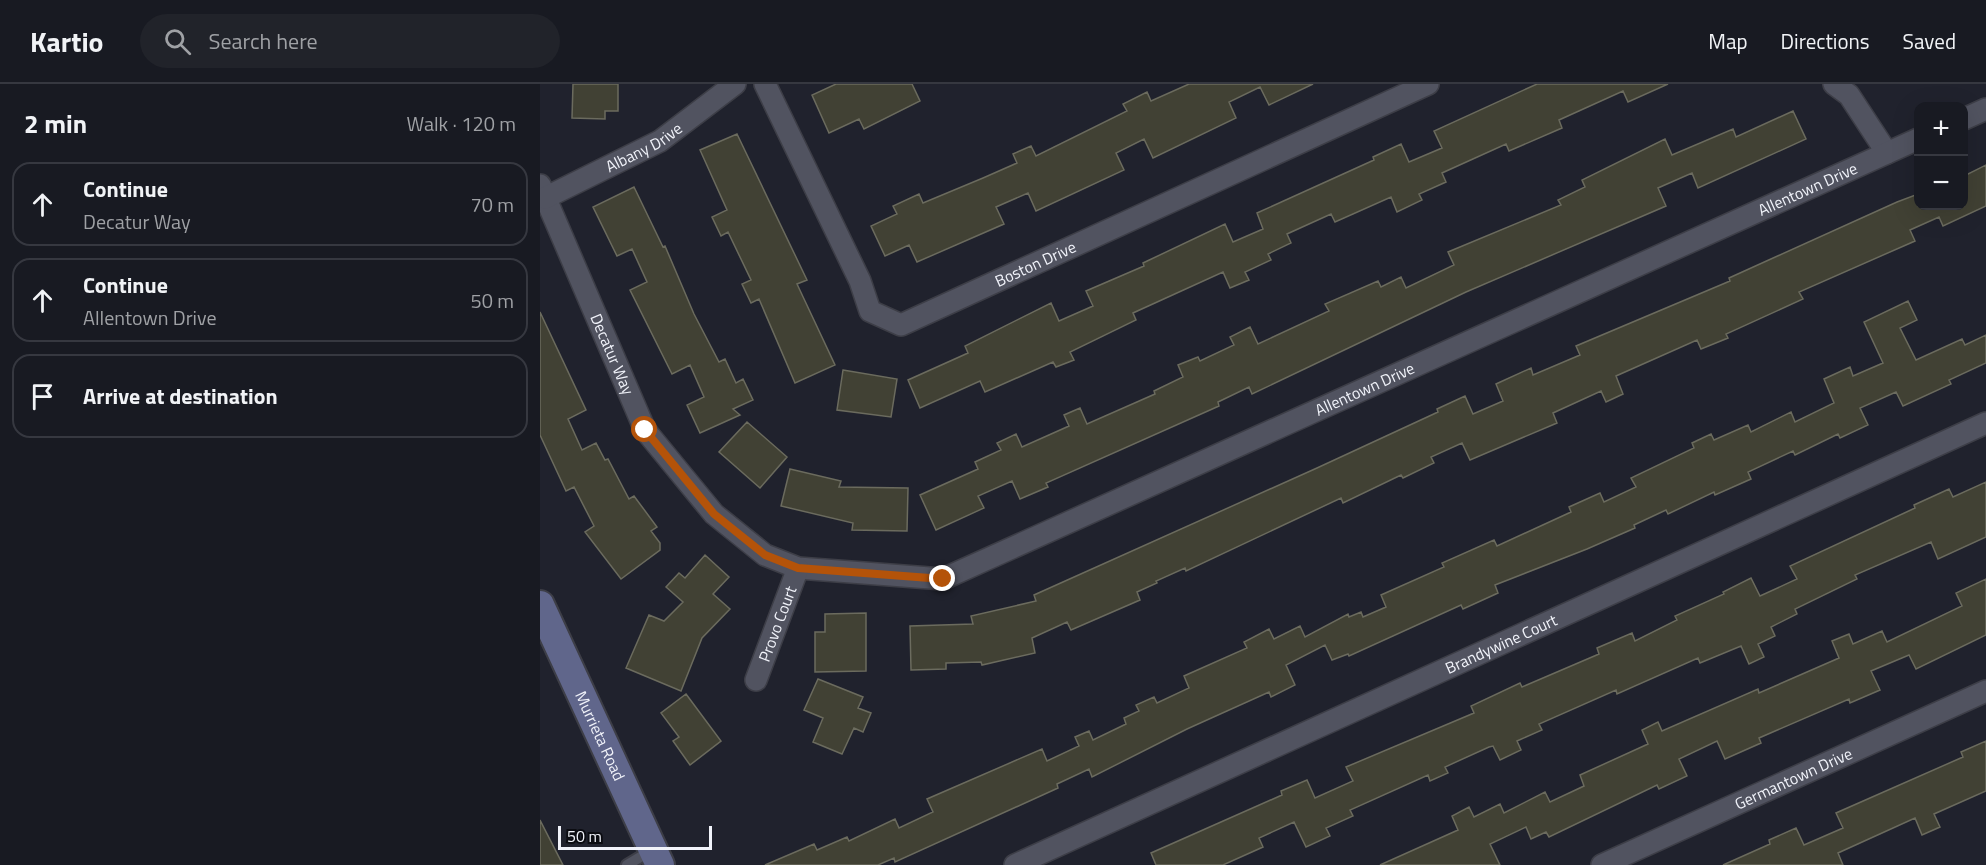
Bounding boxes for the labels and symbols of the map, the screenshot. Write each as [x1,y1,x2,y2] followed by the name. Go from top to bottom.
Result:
[601,116,687,178] street label: Albany Drive
[1754,156,1861,222] street label: Allentown Drive
[991,235,1080,293] street label: Boston Drive
[584,310,641,399] street label: Decatur Way
[1311,356,1418,422] street label: Allentown Drive
[631,416,657,442] route start
[929,565,955,591] route end
[752,582,802,665] street label: Provo Court
[1441,608,1561,680] street label: Brandywine Court
[569,687,631,785] street label: Murrieta Road
[1731,741,1856,815] street label: Germantown Drive
[558,823,712,850] scale bar

